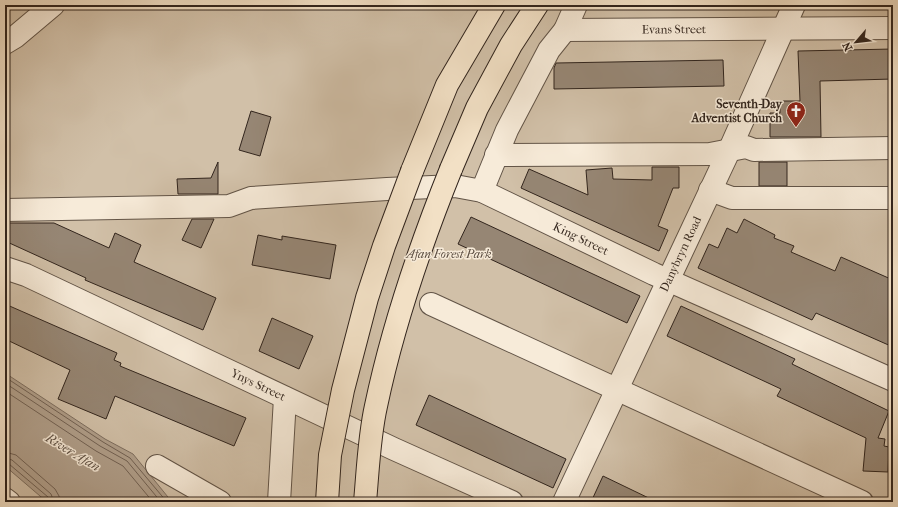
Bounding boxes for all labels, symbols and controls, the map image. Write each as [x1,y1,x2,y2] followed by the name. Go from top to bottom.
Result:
[642,22,707,37] street label: Evans Street
[836,22,876,62] north arrow
[840,39,855,53] text: N
[691,97,783,125] place label: Seventh-Day Adventist Church
[785,100,807,128] church icon: Seventh-Day Adventist Church
[657,214,704,294] street label: Danybryn Road
[551,219,612,258] street label: King Street
[404,247,492,261] park label: Afan Forest Park
[228,365,288,404] street label: Ynys Street
[42,429,103,474] water label: River Afan

